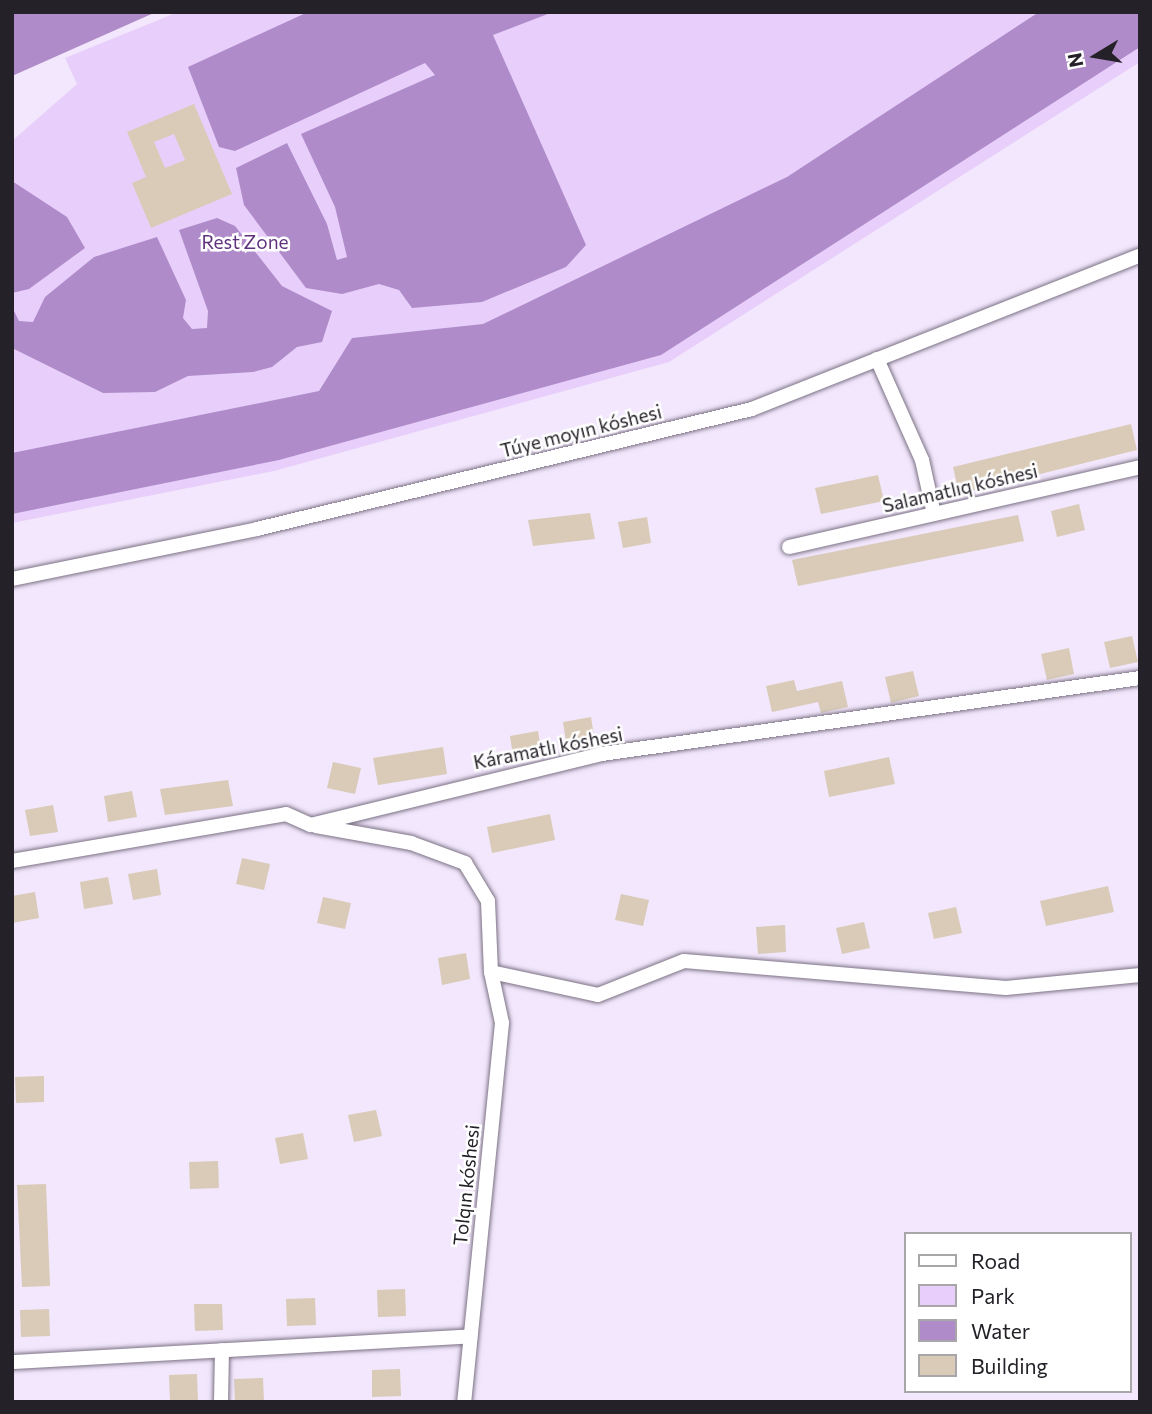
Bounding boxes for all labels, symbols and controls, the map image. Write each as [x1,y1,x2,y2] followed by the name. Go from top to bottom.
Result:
[1061,21,1131,91] north arrow
[1062,51,1088,69] text: N
[201,231,289,253] park label: Rest Zone
[498,400,664,462] street label: Túye moyın kóshesi
[880,459,1040,517] street label: Salamatlıq kóshesi
[471,722,625,774] street label: Káramatlı kóshesi
[448,1123,484,1247] street label: Tolqın kóshesi
[904,1232,1131,1393] legend
[971,1248,1020,1273] text: Road
[971,1283,1015,1308] text: Park
[971,1318,1030,1343] text: Water
[971,1353,1048,1378] text: Building

